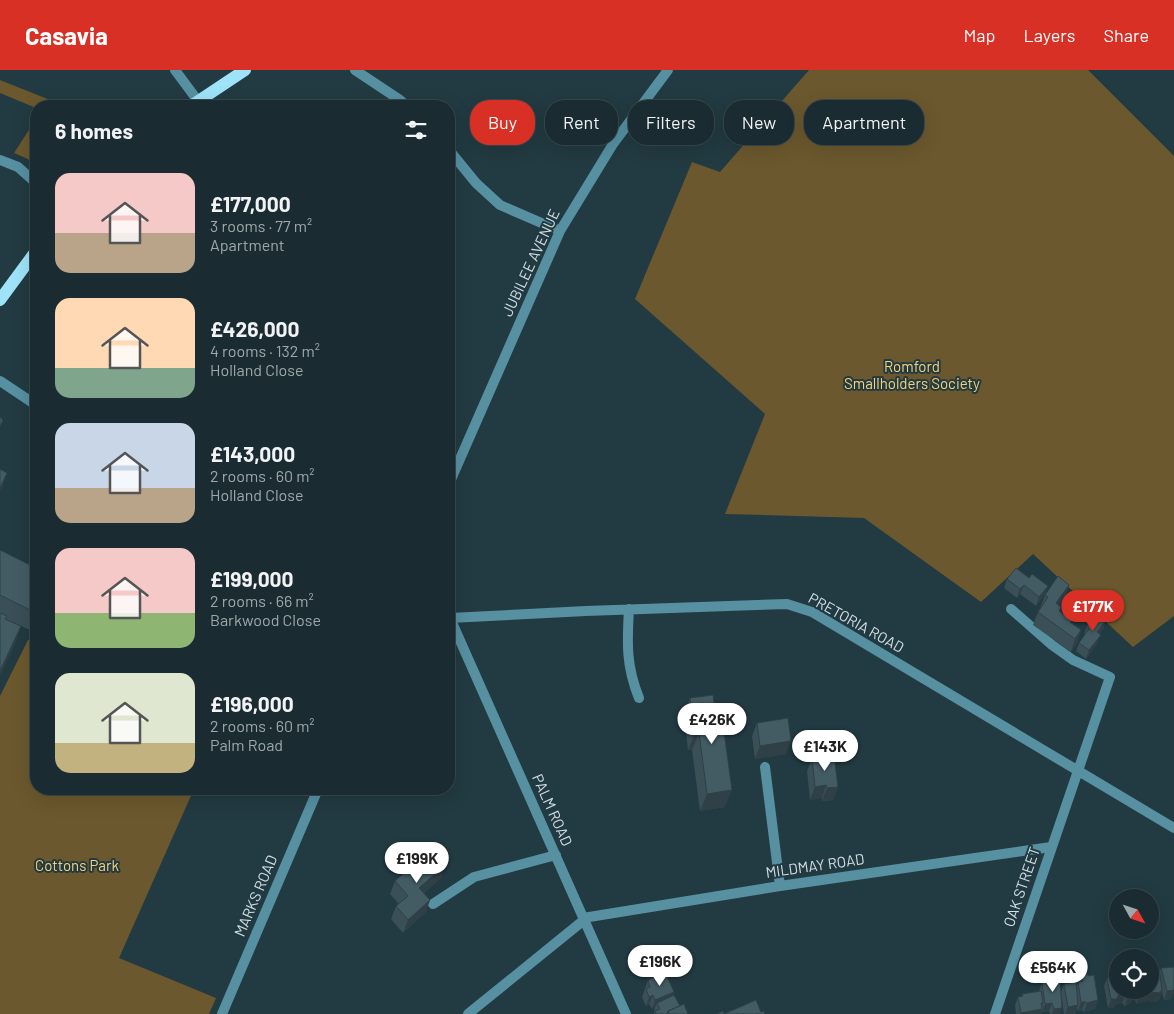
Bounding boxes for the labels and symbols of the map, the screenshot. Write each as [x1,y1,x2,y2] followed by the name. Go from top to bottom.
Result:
[497,206,563,319] street label: JUBILEE AVENUE
[844,357,980,392] park label: Romford Smallholders Society
[806,588,907,656] street label: PRETORIA ROAD
[1058,590,1128,632] pin: £177K
[677,702,747,745] pin: £426K
[790,730,860,772] pin: £143K
[529,771,577,848] street label: PALM ROAD
[382,842,452,884] pin: £199K
[999,844,1043,929] street label: OAK STREET
[764,849,865,881] street label: MILDMAY ROAD
[230,852,280,939] street label: MARKS ROAD
[35,856,119,874] park label: Cottons Park
[1109,889,1159,939] north arrow
[625,944,695,987] pin: £196K
[1018,950,1088,993] pin: £564K

